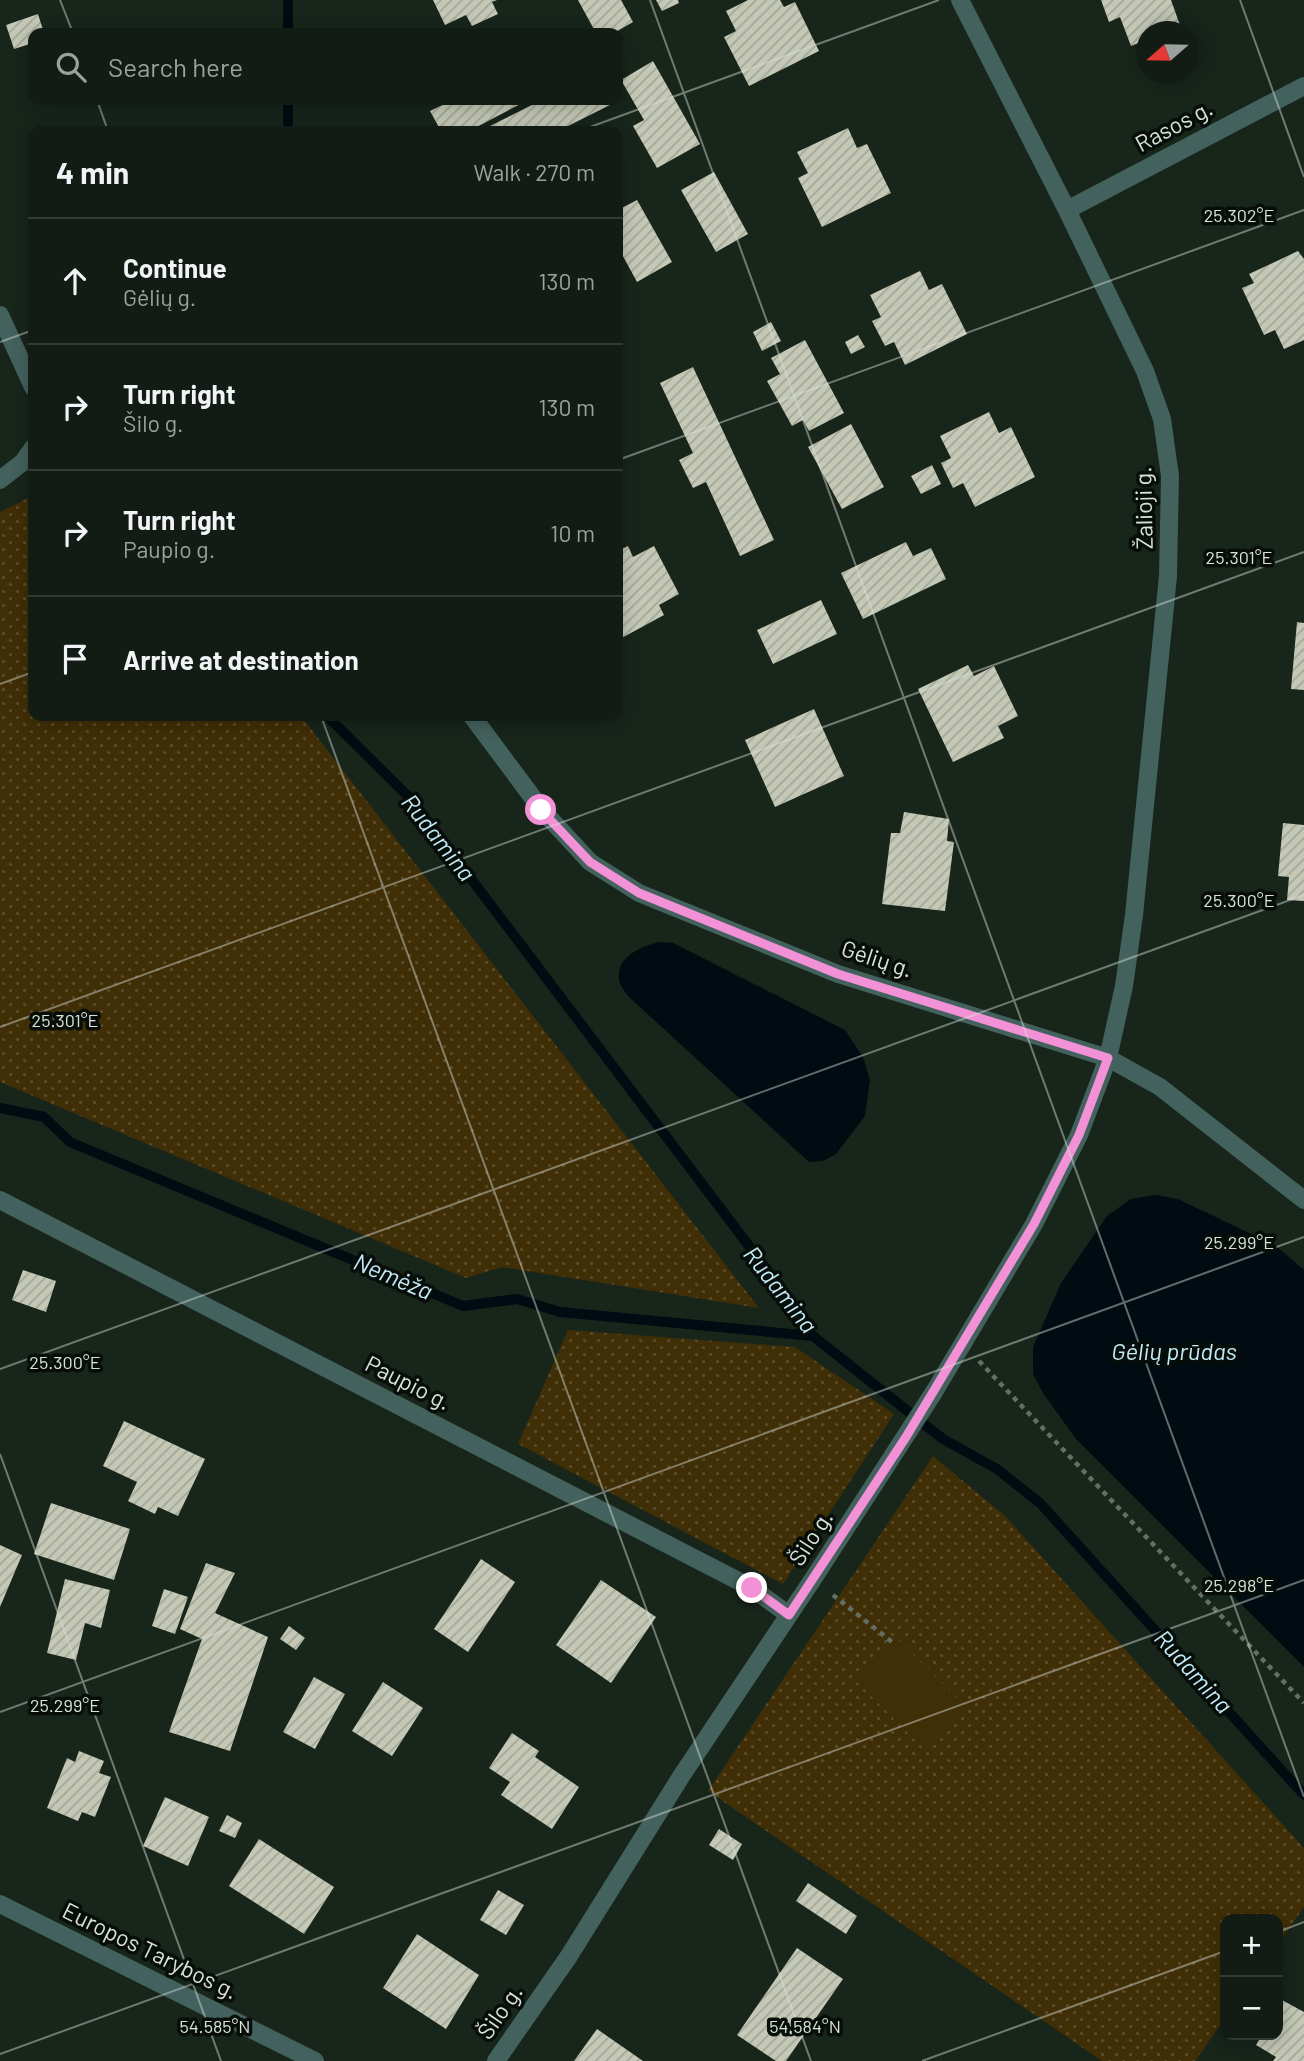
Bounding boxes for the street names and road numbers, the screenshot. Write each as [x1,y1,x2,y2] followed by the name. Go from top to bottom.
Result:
[1130,93,1217,157] street label: Rasos g.
[1128,466,1158,550] street label: Žalioji g.
[838,933,916,983] street label: Gėlių g.
[361,1349,456,1415] street label: Paupio g.
[782,1504,838,1570] street label: Šilo g.
[58,1896,242,2005] street label: Europos Tarybos g.
[470,1979,528,2044] street label: Šilo g.

